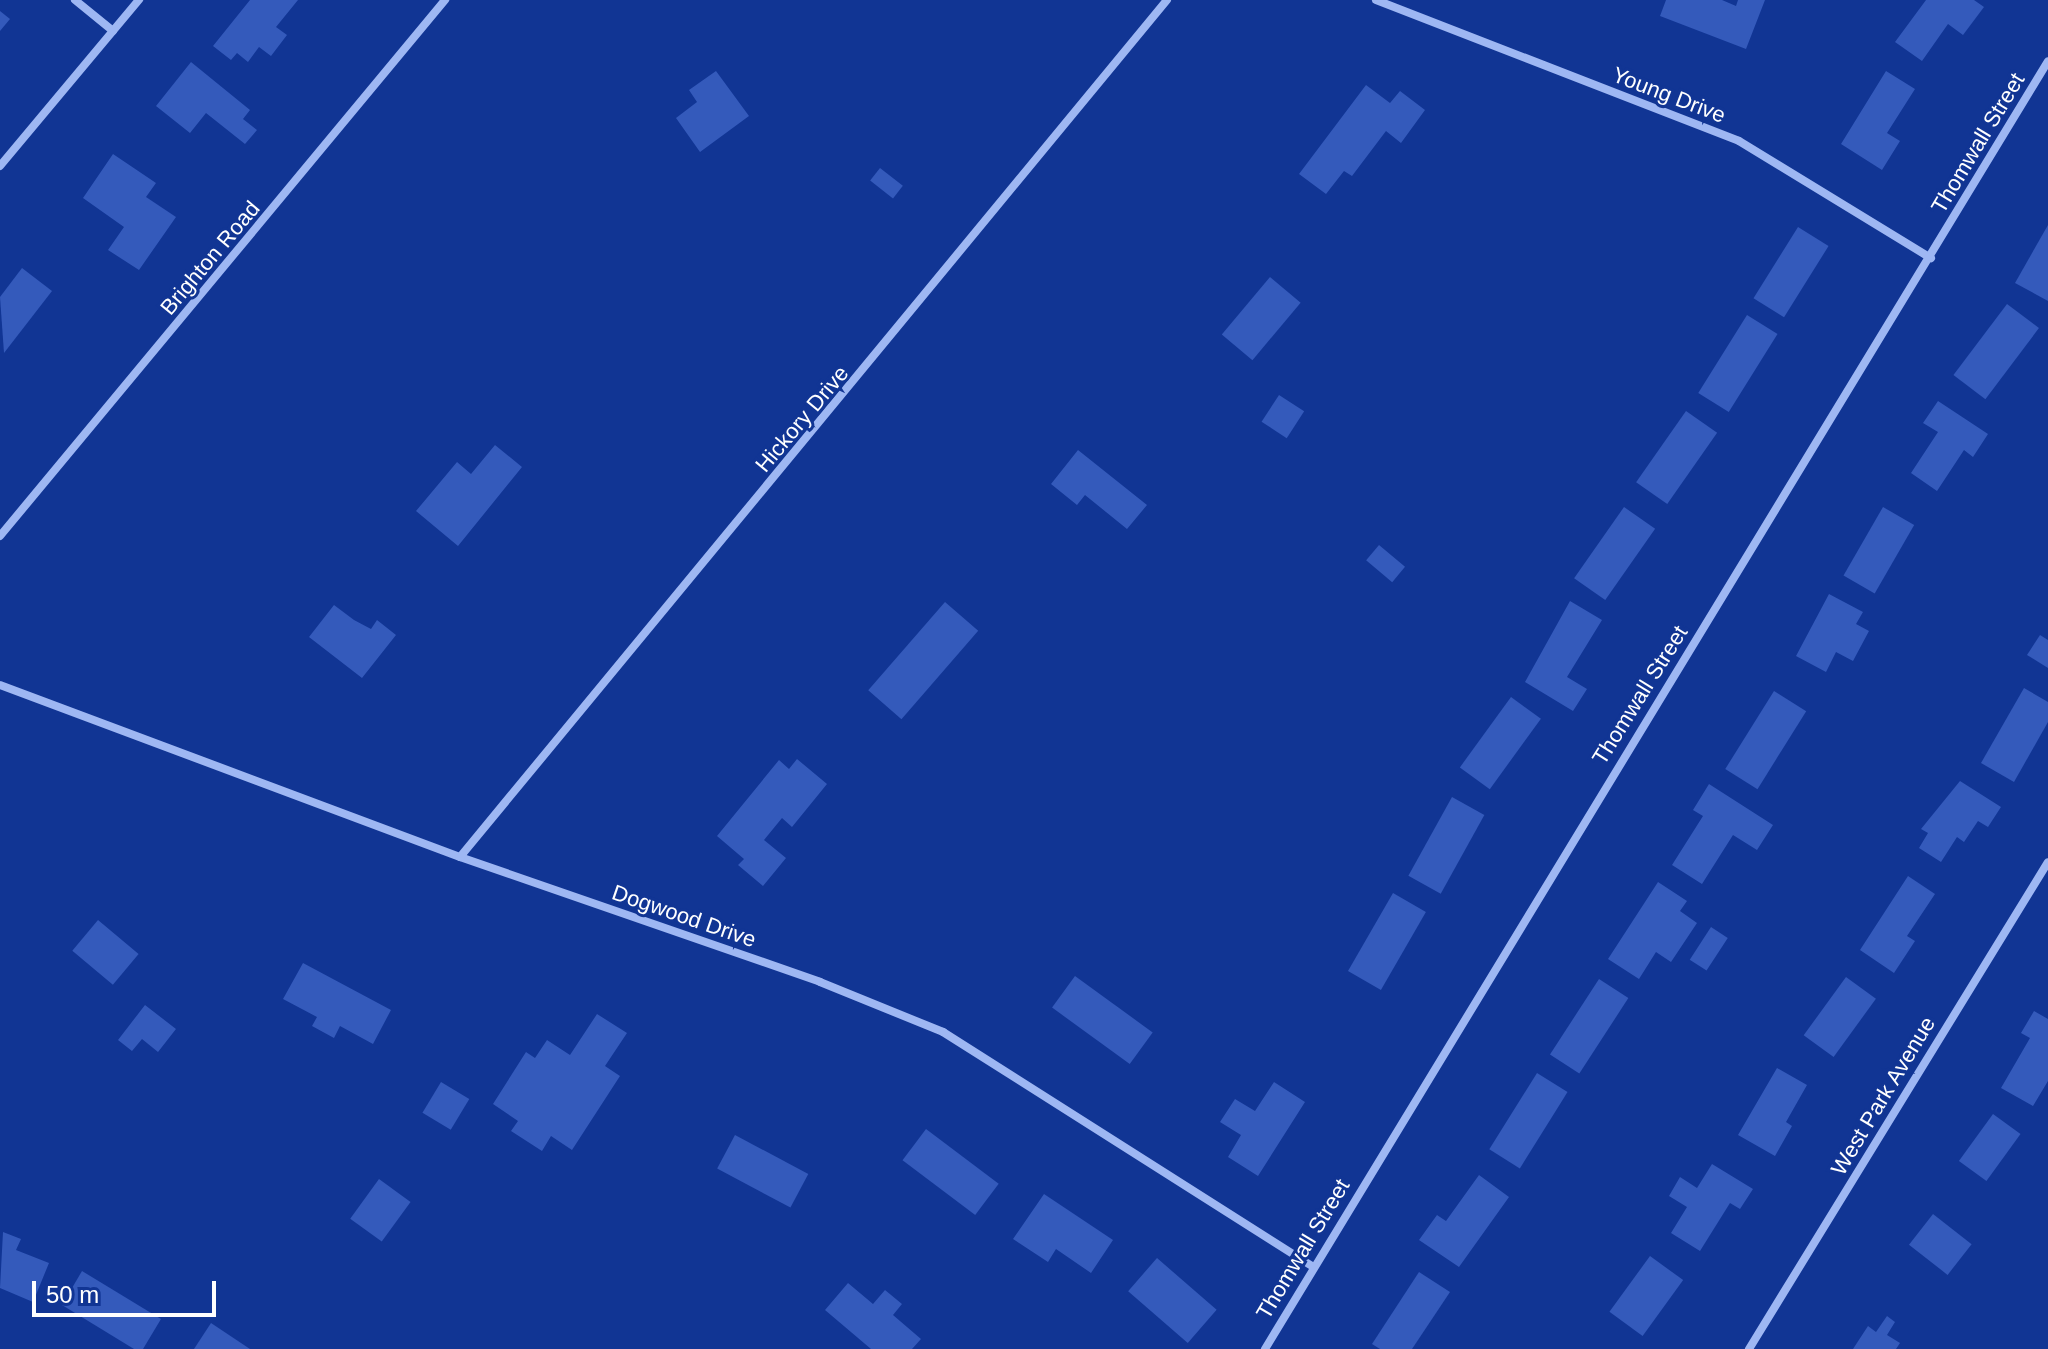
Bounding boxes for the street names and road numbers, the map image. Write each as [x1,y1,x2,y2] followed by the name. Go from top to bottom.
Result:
[1609,61,1729,129] street label: Young Drive
[1926,68,2030,218] street label: Thomwall Street
[155,196,265,320] street label: Brighton Road
[750,360,854,478] street label: Hickory Drive
[1587,621,1693,769] street label: Thomwall Street
[609,879,759,953] street label: Dogwood Drive
[1825,1011,1941,1181] street label: West Park Avenue
[1251,1174,1355,1324] street label: Thomwall Street

